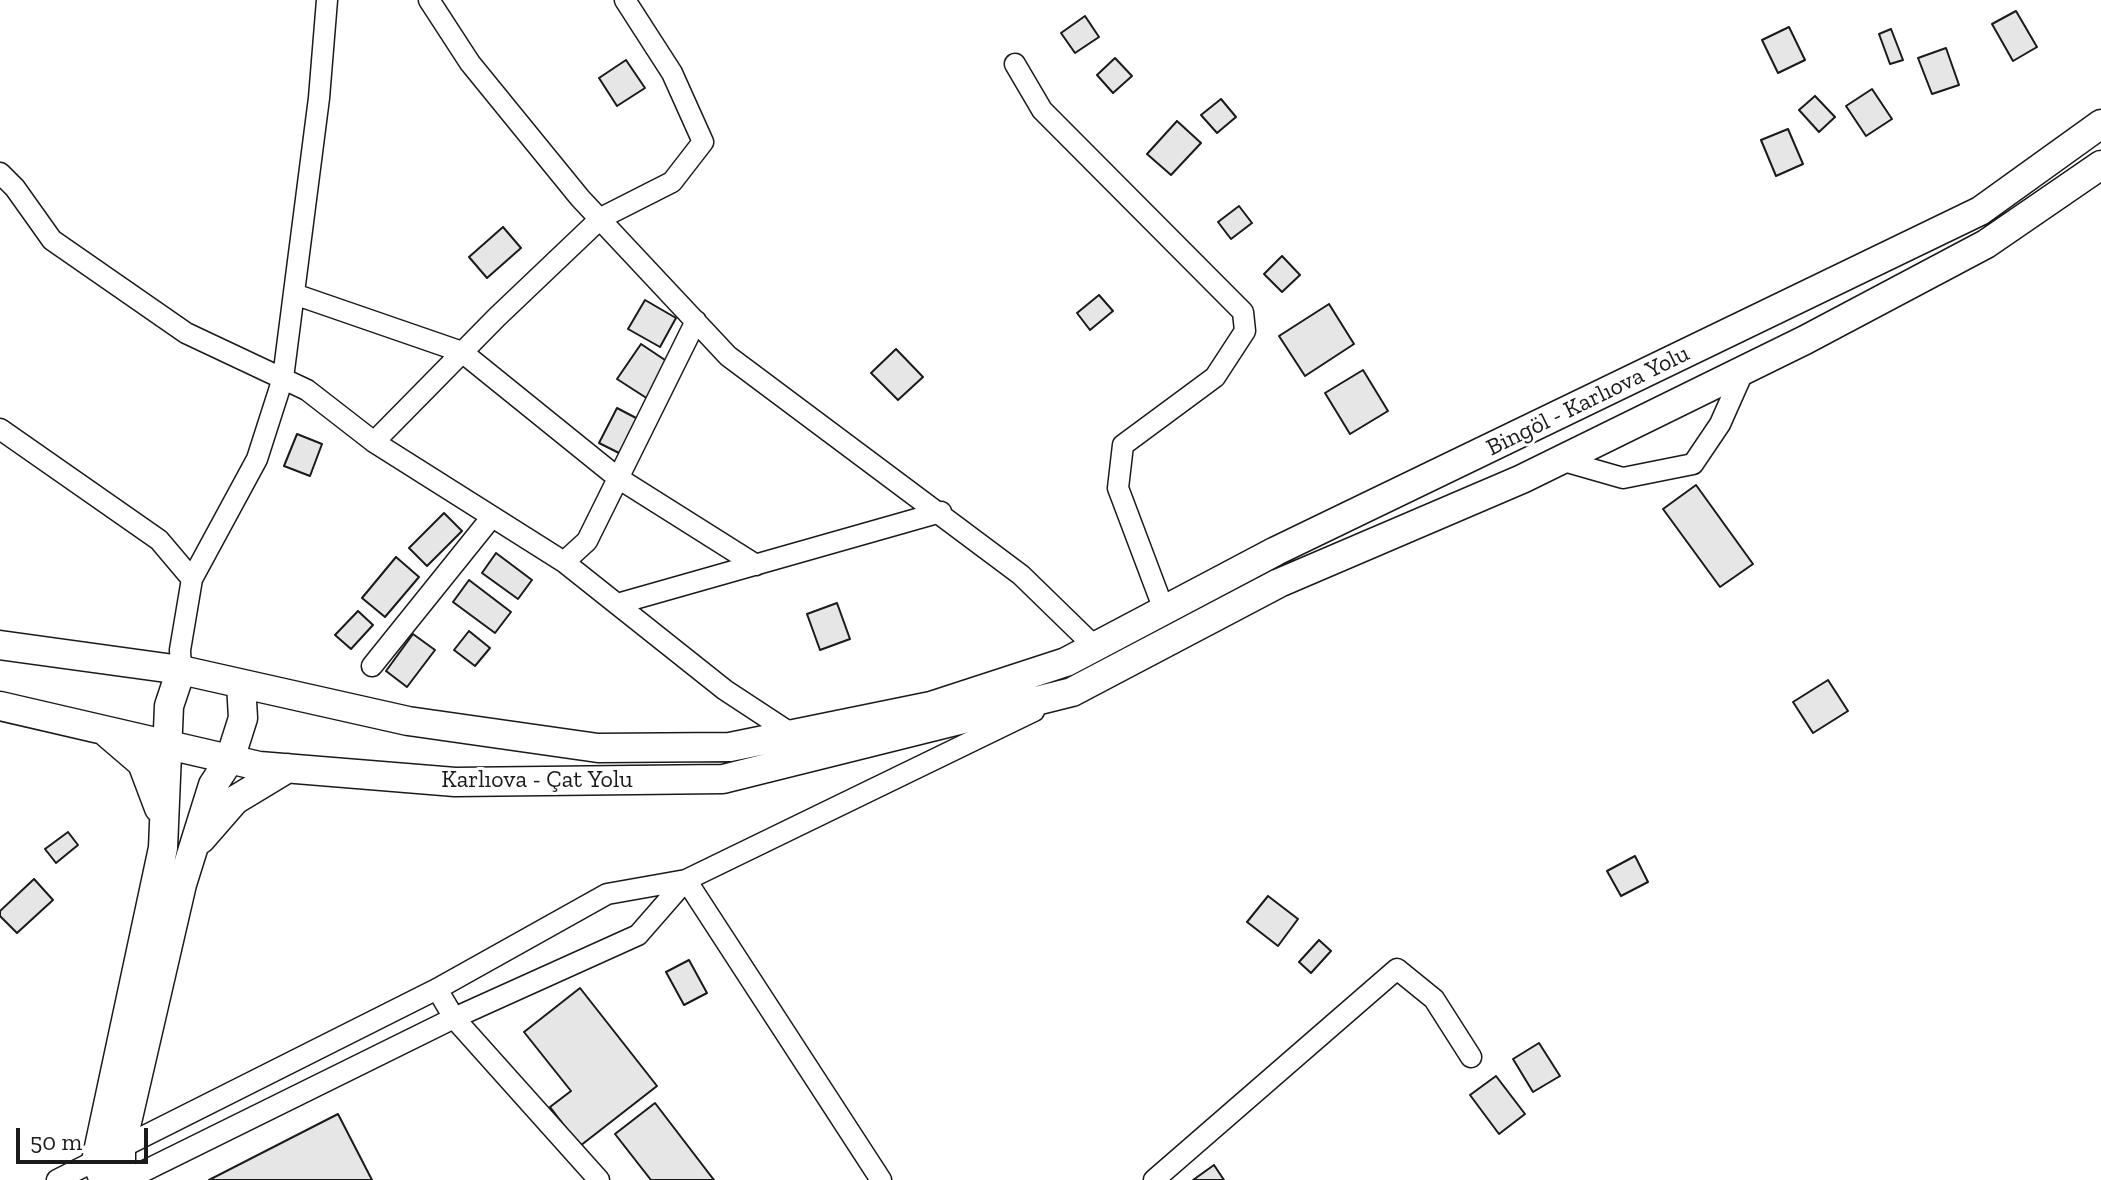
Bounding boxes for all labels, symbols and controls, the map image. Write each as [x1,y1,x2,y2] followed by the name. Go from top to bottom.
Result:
[1482,339,1694,463] street label: Bingöl - Karlıova Yolu
[441,766,633,794] street label: Karlıova - Çat Yolu
[20,1112,152,1162] scale bar
[30,1127,82,1156] text: 50 m

